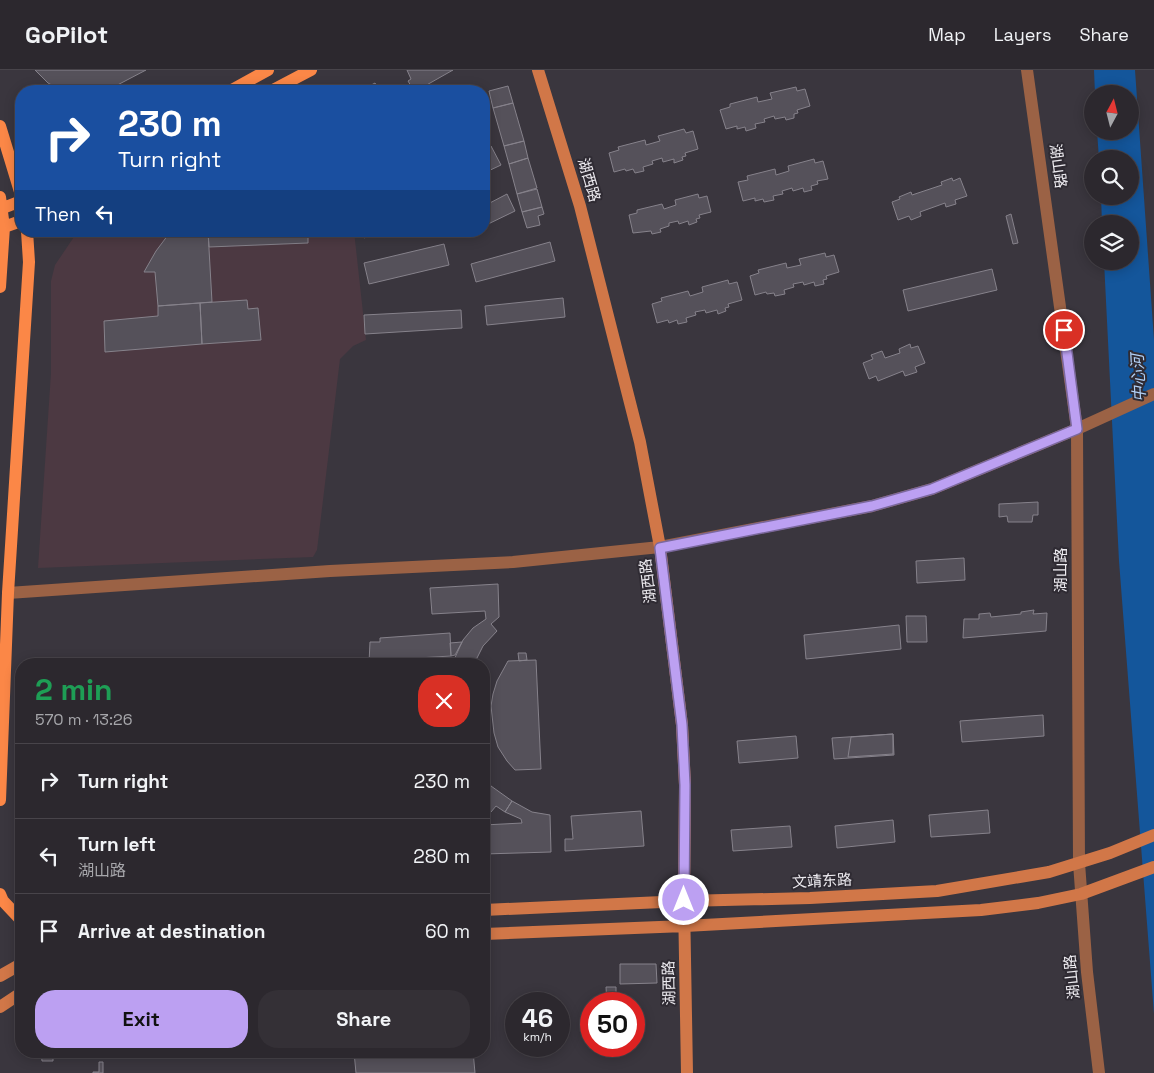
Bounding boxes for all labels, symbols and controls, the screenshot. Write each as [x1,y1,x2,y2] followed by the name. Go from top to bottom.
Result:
[25,19,108,50] text: GoPilot
[928,23,966,46] text: Map
[994,23,1051,46] text: Layers
[1079,23,1129,46] text: Share
[1084,85,1139,140] north arrow
[1084,85,1139,270] map controls
[118,102,222,146] text: 230 m
[35,105,100,170] icon: right
[1046,142,1071,190] street label: 湖山路
[118,145,221,173] text: Turn right
[1084,150,1139,205] button: search
[574,156,605,204] street label: 湖西路
[91,200,119,228] icon: left
[35,202,81,227] text: Then
[1084,215,1139,270] button: layers
[1043,309,1085,351] pin
[1050,316,1078,344] icon: arrive
[1127,350,1150,402] water label: 中心河
[1051,547,1070,593] street label: 湖山路
[635,558,660,605] street label: 湖西路
[35,670,113,709] text: 2 min
[418,675,470,727] button: close
[35,709,132,730] text: 570 m · 13:26
[35,767,63,795] icon: right
[78,769,168,794] text: Turn right
[414,769,470,794] text: 230 m
[78,832,156,857] text: Turn left
[35,842,63,870] icon: left
[413,844,470,869] text: 280 m
[78,860,126,881] text: 湖山路
[792,869,852,892] street label: 文靖东路
[657,873,709,925] position arrow
[35,917,63,945] icon: arrive
[78,919,266,944] text: Arrive at destination
[425,919,470,944] text: 60 m
[1060,954,1083,1000] street label: 湖山路
[659,960,678,1006] street label: 湖西路
[35,990,248,1048] button: Exit
[258,990,470,1048] button: Share
[580,992,645,1057] speed limit sign: 50
[522,1002,553,1034] text: 46
[523,1029,552,1045] text: km/h

